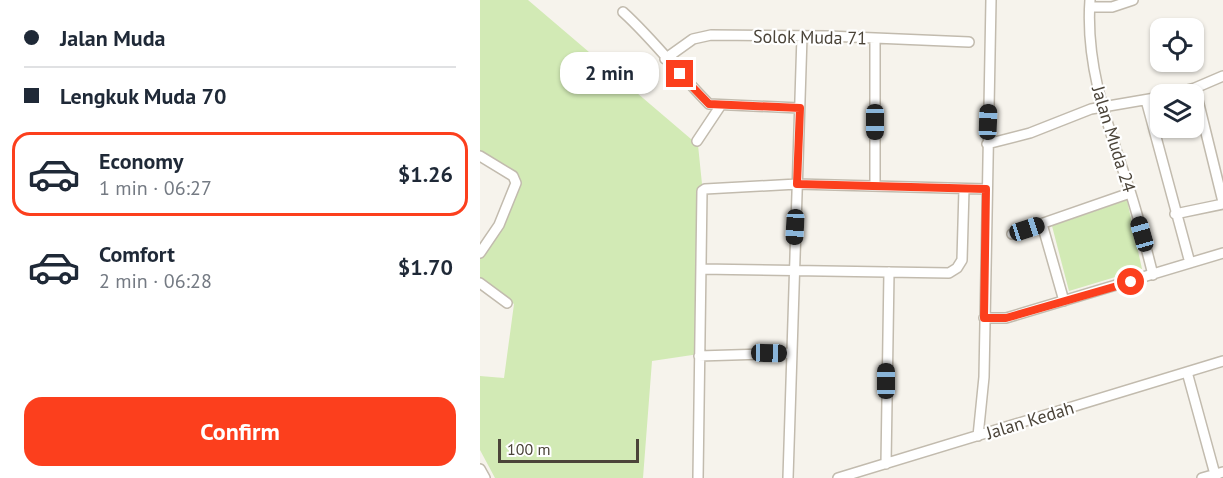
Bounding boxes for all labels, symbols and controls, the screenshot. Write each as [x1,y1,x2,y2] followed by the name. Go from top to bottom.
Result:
[1150,18,1204,138] map controls
[1150,18,1204,72] button: locate
[60,24,165,52] text: Jalan Muda
[753,25,867,49] street label: Solok Muda 71
[560,53,659,95] callout: 2 min
[585,60,634,86] text: 2 min
[666,60,693,87] route end
[60,82,227,110] text: Lengkuk Muda 70
[1087,82,1141,195] street label: Jalan Muda 24
[1150,84,1204,138] button: layers
[866,104,884,140] car
[978,104,998,140] car
[27,147,81,201] icon: car
[99,147,183,175] text: Economy
[398,160,453,188] text: $1.26
[99,175,212,201] text: 1 min · 06:27
[785,209,805,245] car
[1128,214,1156,254] car
[1007,215,1047,243] car
[27,240,81,294] icon: car
[99,240,175,268] text: Comfort
[398,253,453,281] text: $1.70
[99,268,212,294] text: 2 min · 06:28
[1117,268,1144,295] route start
[751,344,787,362] car
[877,363,895,399] car
[982,396,1077,445] street label: Jalan Kedah
[24,397,456,466] button: Confirm
[498,436,639,464] scale bar
[507,439,550,459] text: 100 m

